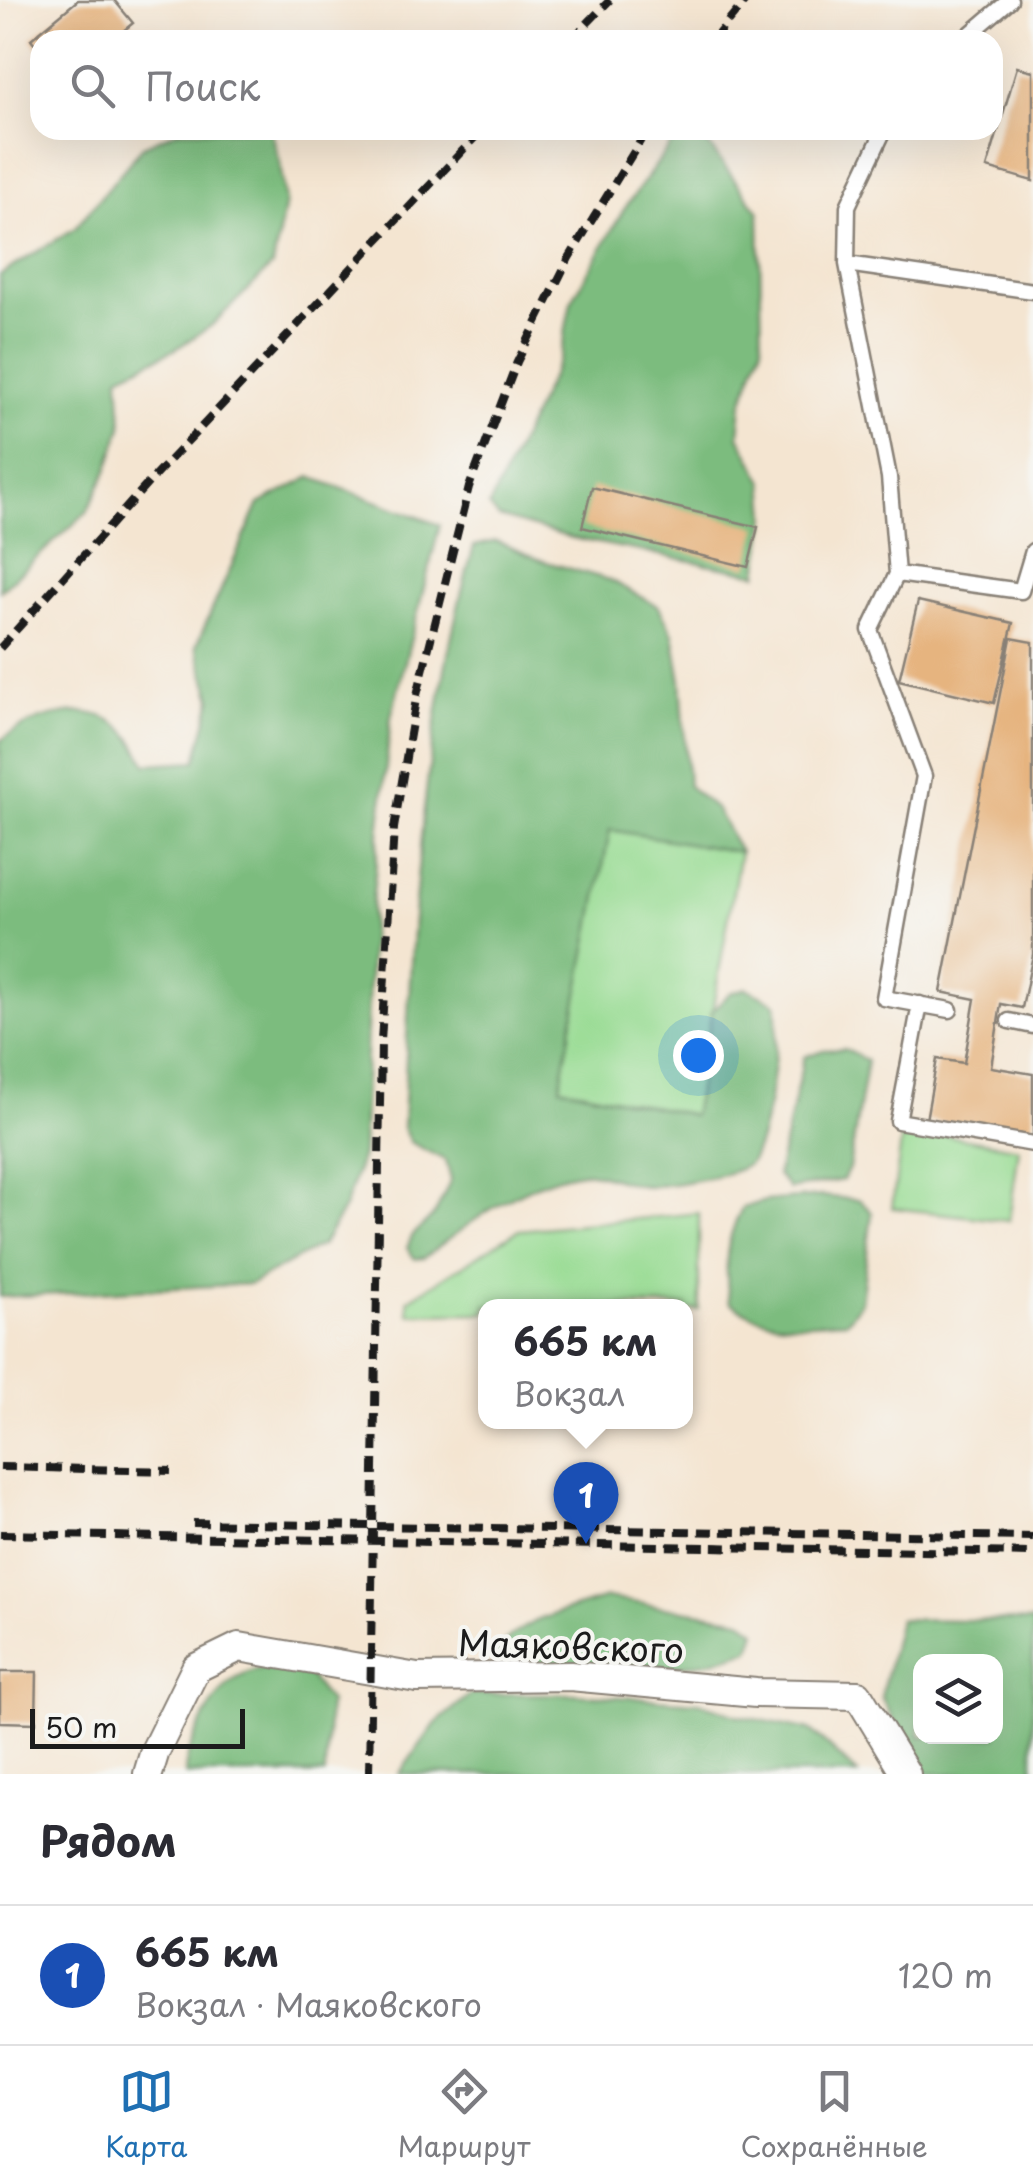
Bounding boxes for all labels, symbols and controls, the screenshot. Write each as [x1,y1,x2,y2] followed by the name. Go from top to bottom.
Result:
[30,30,1003,140] search box
[145,57,260,114] text: Поиск
[65,58,120,113] icon: search
[673,1030,724,1081] your location
[478,1299,693,1429] popup
[513,1312,658,1369] text: 665 км
[513,1369,625,1417] text: Вокзал
[554,1462,618,1544] pin: 1
[457,1615,685,1675] street label: Маяковского
[913,1654,1003,1744] map controls
[913,1654,1003,1744] button: layers
[30,1704,245,1748] scale bar
[45,1705,118,1748] text: 50 m
[40,1808,177,1871] text: Рядом
[135,1923,279,1980] text: 665 км
[65,1951,80,1999] text: 1
[898,1951,993,1999] text: 120 m
[135,1980,482,2028] text: Вокзал · Маяковского
[105,2064,187,2167] tab: Карта
[398,2064,530,2167] tab: Маршрут
[741,2064,928,2167] tab: Сохранённые

